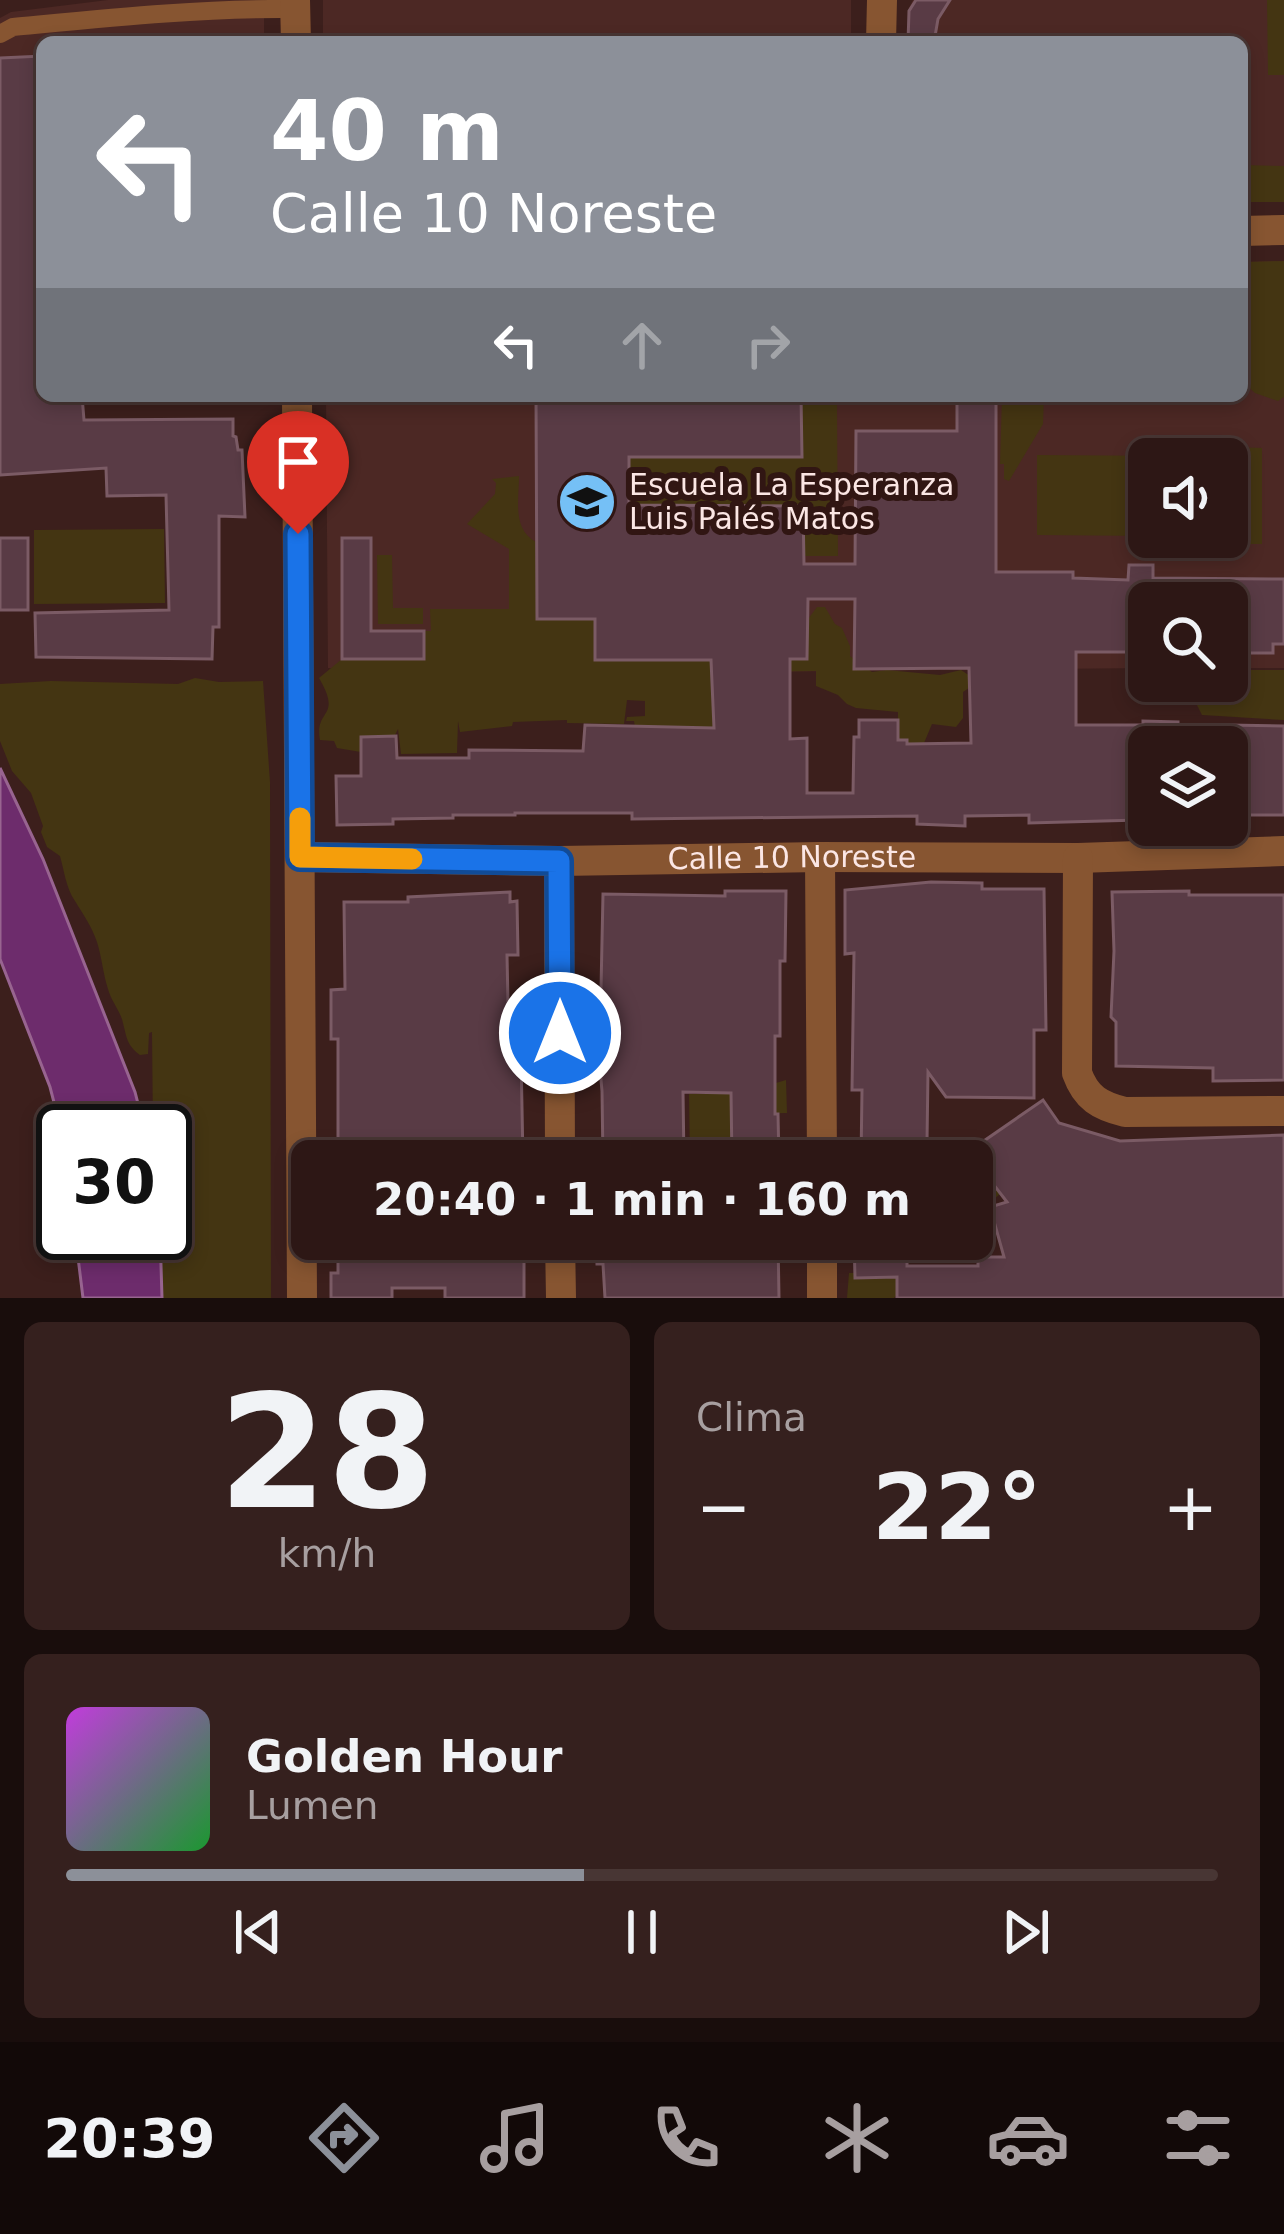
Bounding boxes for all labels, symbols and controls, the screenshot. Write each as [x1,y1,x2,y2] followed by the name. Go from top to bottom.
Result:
[270,82,504,180] text: 40 m
[72,84,228,240] icon: left
[270,182,717,245] text: Calle 10 Noreste
[483,312,549,378] icon: left
[609,312,675,378] icon: ahead
[735,312,801,378] icon: right
[247,411,349,534] pin
[265,429,331,495] icon: arrive
[1128,438,1248,846] map controls
[1128,438,1248,558] button: sound
[629,467,954,536] place label: Escuela La Esperanza Luis Palés Matos
[556,471,618,533] school or university icon: Escuela La Esperanza Luis Palés Matos
[1128,582,1248,702] button: search
[1128,726,1248,846] button: layers
[667,839,916,876] street label: Calle 10 Noreste
[497,970,623,1096] position arrow
[36,1104,192,1260] speed limit sign: 30
[373,1173,911,1226] text: 20:40 · 1 min · 160 m
[218,1362,436,1544] text: 28
[696,1395,807,1440] text: Clima
[872,1455,1042,1560] text: 22°
[696,1469,751,1546] text: −
[1163,1469,1218,1546] text: +
[278,1531,376,1576] text: km/h
[246,1730,563,1783] text: Golden Hour
[246,1783,378,1828] text: Lumen
[225,1899,291,1965] icon: previous
[609,1899,675,1965] icon: pause
[993,1899,1059,1965] icon: next
[302,2096,386,2180] icon: directions
[473,2096,557,2180] icon: music
[644,2096,728,2180] icon: phone
[815,2096,899,2180] icon: climate
[986,2096,1070,2180] icon: car
[1156,2096,1240,2180] icon: filters
[43,2107,215,2170] text: 20:39

